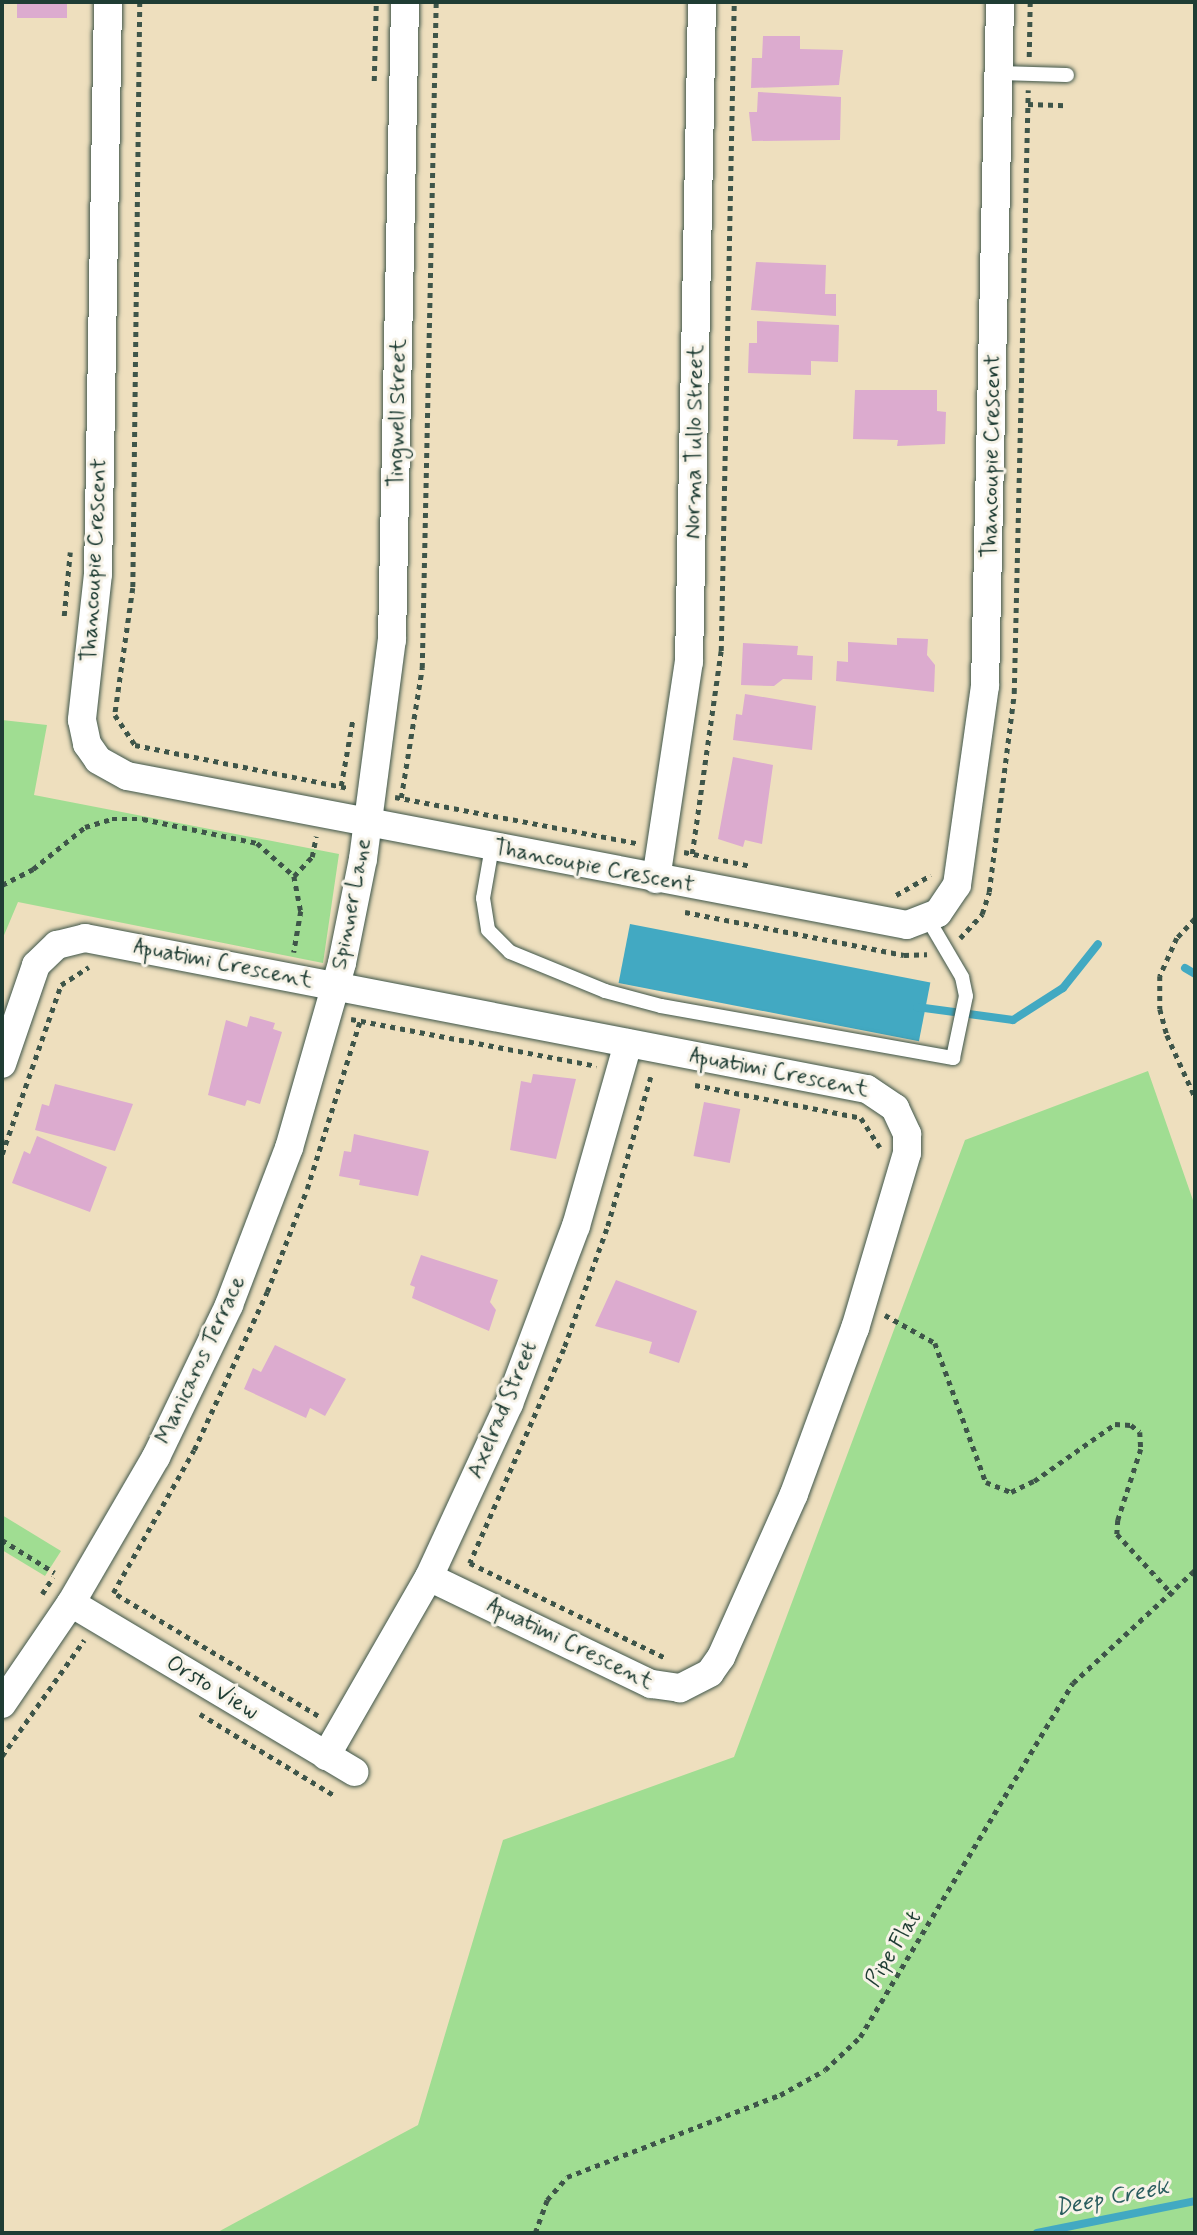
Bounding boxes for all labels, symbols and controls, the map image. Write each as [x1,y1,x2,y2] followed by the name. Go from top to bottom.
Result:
[383,339,413,487] street label: Tingwell Street
[680,348,710,536] street label: Norma Tullo Street
[976,354,1008,558] street label: Thancoupie Crescent
[76,458,114,662] street label: Thancoupie Crescent
[492,834,696,900] street label: Thancoupie Crescent
[326,836,378,972] street label: Spinner Lane
[136,934,310,994] street label: Apuatimi Crescent
[692,1043,866,1103] street label: Apuatimi Crescent
[151,1273,251,1447] street label: Manicaros Terrace
[461,1335,545,1485] street label: Axelrad Street
[486,1594,654,1694] street label: Apuatimi Crescent
[161,1650,263,1726] street label: Orsto View
[860,1906,928,1992] street label: Pipe Flat
[1053,2173,1171,2223] water label: Deep Creek

